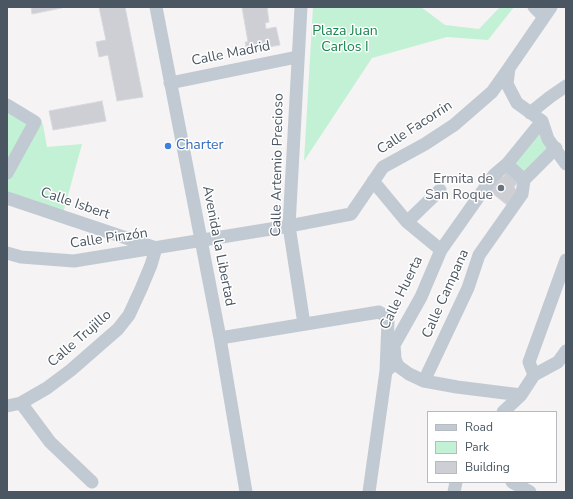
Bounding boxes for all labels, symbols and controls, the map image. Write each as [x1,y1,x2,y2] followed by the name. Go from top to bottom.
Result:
[312,24,378,56] park label: Plaza Juan Carlos I
[190,38,272,70] street label: Calle Madrid
[268,93,288,237] street label: Calle Artemio Precioso
[374,98,456,158] street label: Calle Facorrin
[176,138,223,154] place label: Charter
[163,141,173,151] marker: Charter
[425,172,493,204] place label: Ermita de San Roque
[496,183,506,193] marker: Ermita de San Roque
[38,184,112,224] street label: Calle Isbert
[198,184,238,308] street label: Avenida la Libertad
[69,225,149,253] street label: Calle Pinzón
[419,247,473,341] street label: Calle Campana
[377,254,427,332] street label: Calle Huerta
[45,307,115,371] street label: Calle Trujillo
[427,411,557,483] legend
[465,419,493,435] text: Road
[465,439,489,455] text: Park
[465,459,510,475] text: Building

